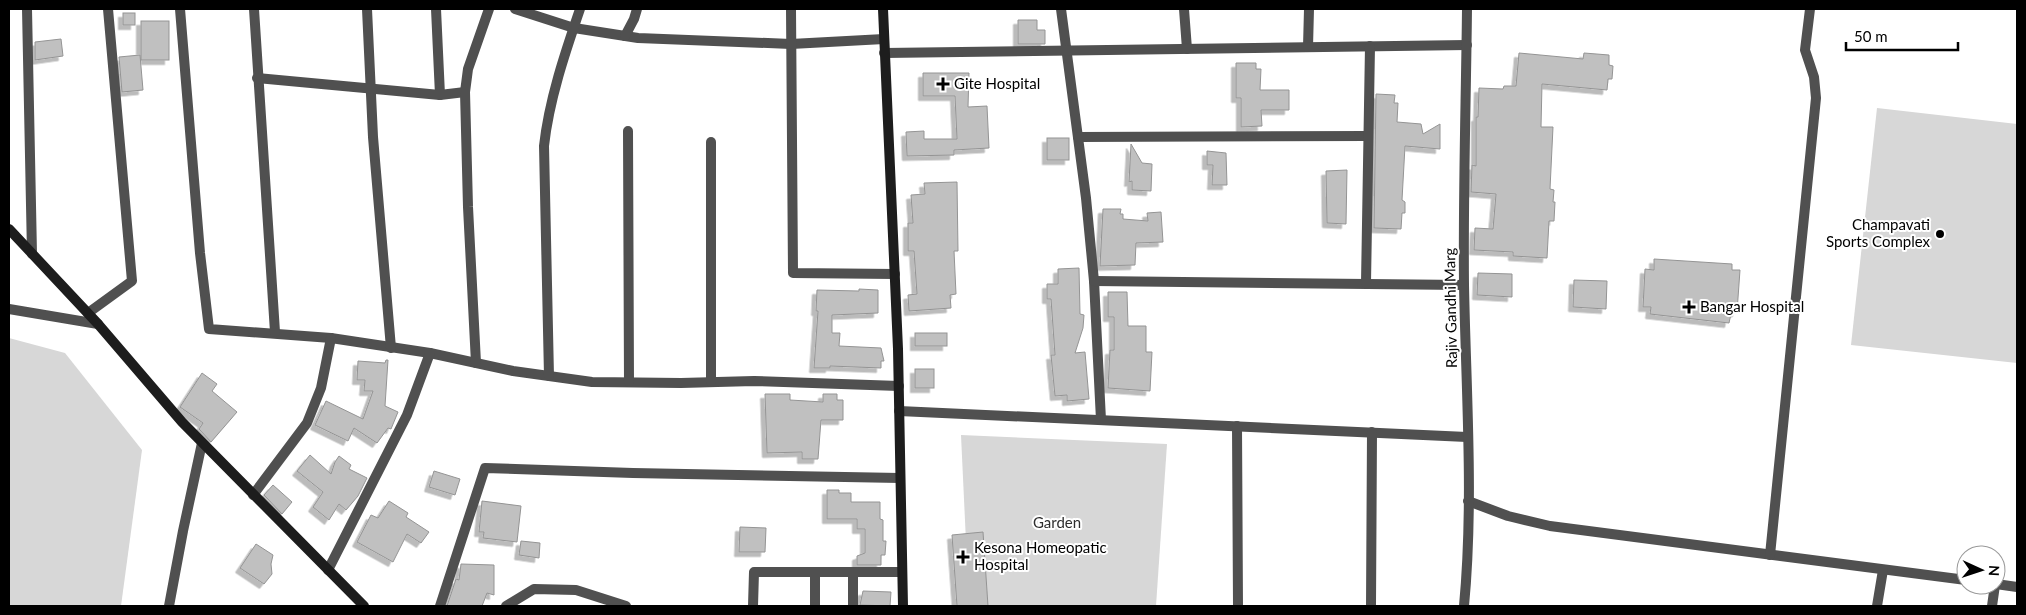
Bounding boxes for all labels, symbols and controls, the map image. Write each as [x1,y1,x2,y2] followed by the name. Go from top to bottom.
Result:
[1846,20,1958,52] scale bar
[1854,27,1888,45] text: 50 m
[954,74,1040,92] place label: Gite Hospital
[936,77,950,91] marker: Gite Hospital
[1826,215,1931,250] place label: Champavati Sports Complex
[1934,228,1946,240] marker: Champavati Sports Complex
[1440,247,1460,368] street label: Rajiv Gandhi Marg
[1700,297,1804,315] place label: Bangar Hospital
[1682,300,1696,314] marker: Bangar Hospital
[1033,513,1081,531] park label: Garden
[974,538,1107,573] place label: Kesona Homeopatic Hospital
[1956,545,2006,595] north arrow
[956,550,970,564] marker: Kesona Homeopatic Hospital
[1986,565,2003,577] text: N

